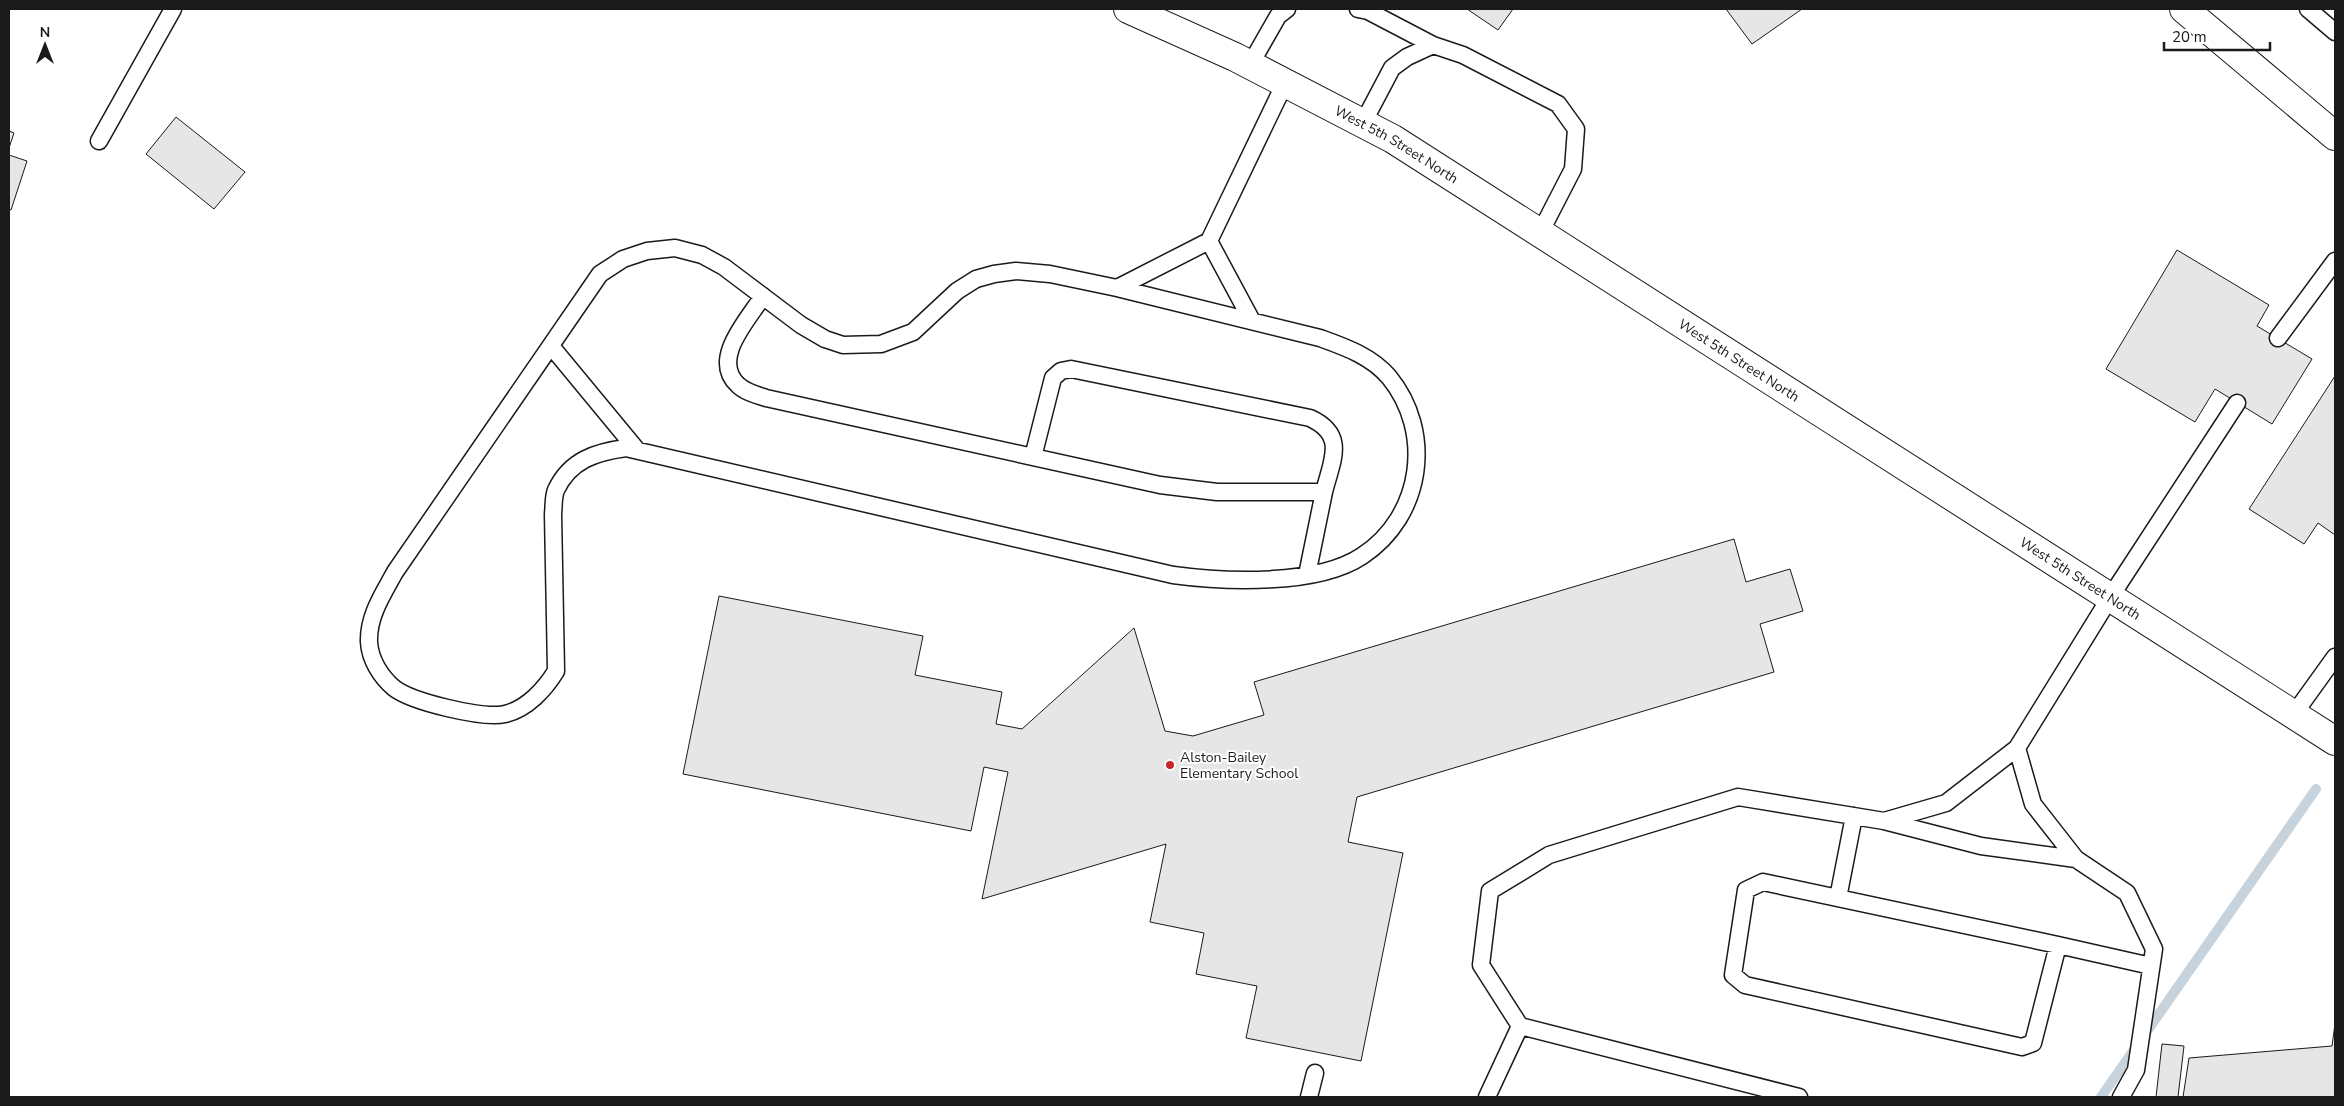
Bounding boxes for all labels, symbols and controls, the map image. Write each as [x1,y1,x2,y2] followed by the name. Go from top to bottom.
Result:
[20,20,70,70] north arrow
[2164,20,2270,52] scale bar
[40,23,50,42] text: N
[2172,27,2207,47] text: 20 m
[1331,101,1462,188] street label: West 5th Street North
[1675,314,1803,406] street label: West 5th Street North
[2016,532,2145,624] street label: West 5th Street North
[1180,748,1299,783] place label: Alston-Bailey Elementary School
[1164,759,1176,771] marker: Alston-Bailey Elementary School

